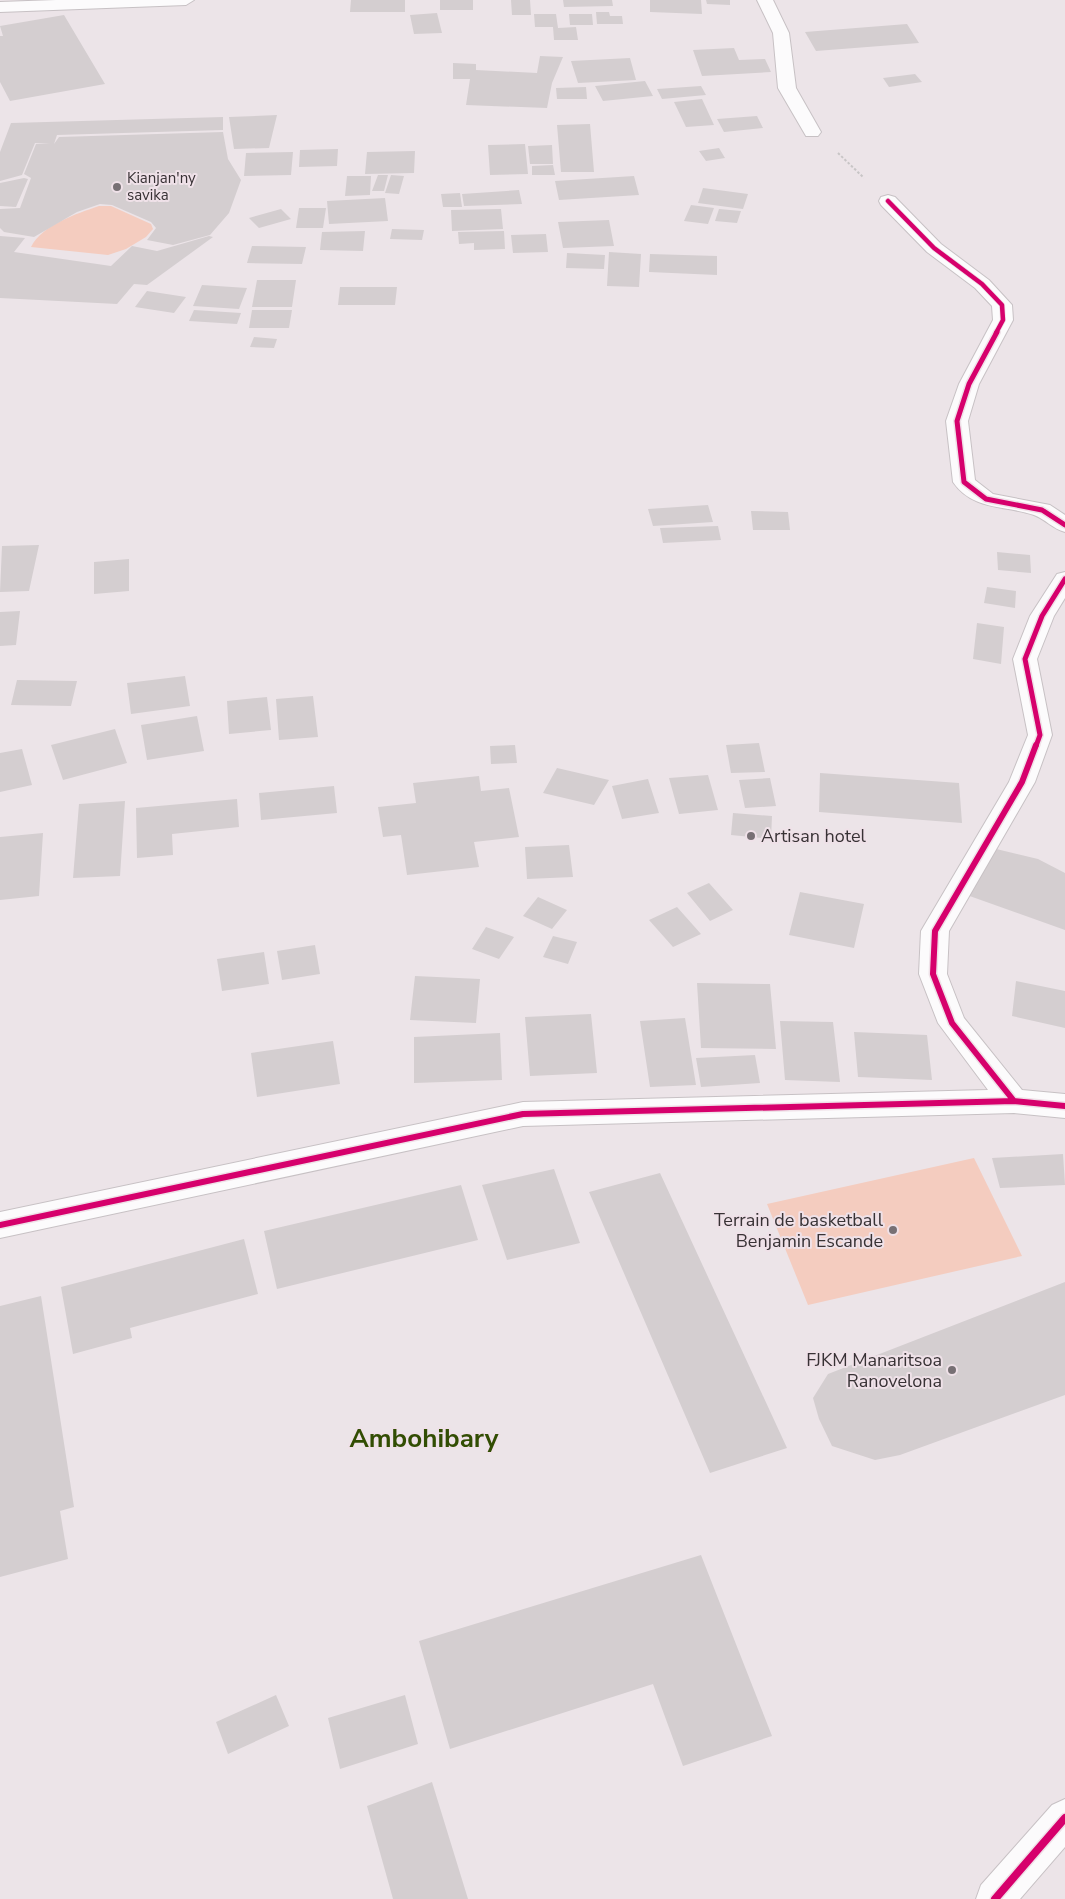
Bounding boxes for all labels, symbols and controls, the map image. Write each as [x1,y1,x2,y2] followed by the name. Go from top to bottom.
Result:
[127,168,196,205] place label: Kianjan'ny savika
[111,181,123,193] marker: Kianjan'ny savika
[761,824,866,848] place label: Artisan hotel
[745,830,757,842] marker: Artisan hotel
[714,1208,884,1253] place label: Terrain de basketball Benjamin Escande
[887,1224,899,1236] marker: Terrain de basketball Benjamin Escande
[806,1348,942,1393] place label: FJKM Manaritsoa Ranovelona
[946,1364,958,1376] marker: FJKM Manaritsoa Ranovelona
[349,1421,499,1456] district label: Ambohibary

